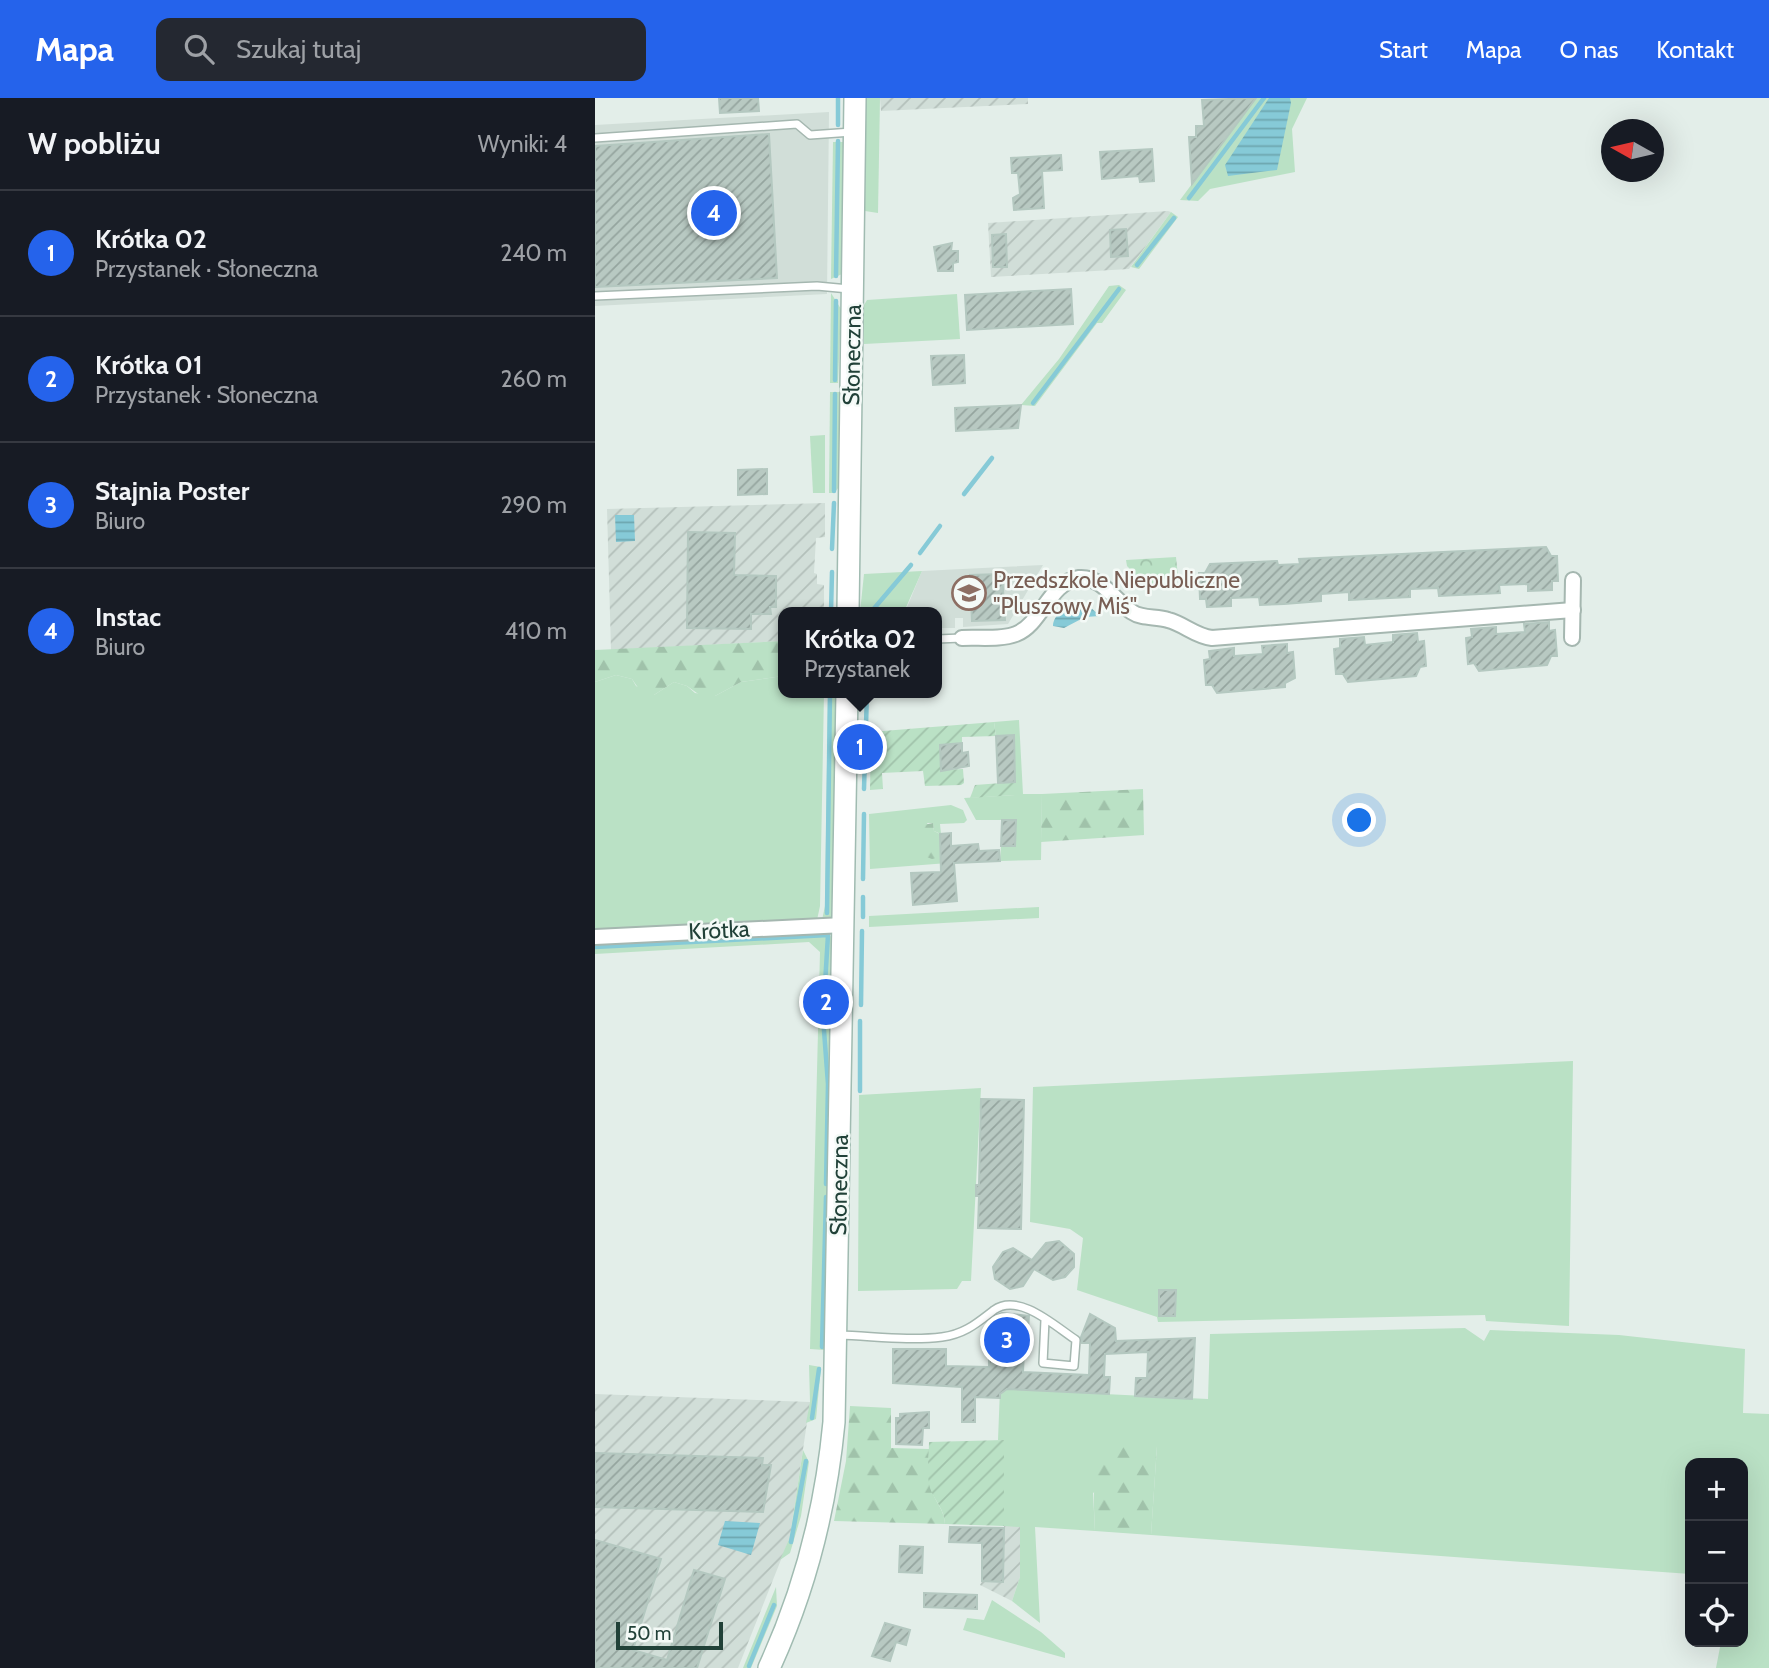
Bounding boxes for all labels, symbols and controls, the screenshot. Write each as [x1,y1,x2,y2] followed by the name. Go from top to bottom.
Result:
[156,18,646,81] search box
[35,29,114,69] text: Mapa
[180,30,218,68] icon: search
[236,33,361,65] text: Szukaj tutaj
[1379,35,1428,64] text: Start
[1466,35,1522,64] text: Mapa
[1560,35,1618,64] text: O nas
[1656,35,1734,64] text: Kontakt
[1601,119,1664,182] north arrow
[28,125,161,162] text: W pobliżu
[478,130,567,158] text: Wyniki: 4
[691,187,737,239] pin: 4
[95,223,207,255] text: Krótka 02
[47,239,55,267] text: 1
[500,239,567,267] text: 240 m
[95,255,318,283] text: Przystanek · Słoneczna
[837,304,867,406] street label: Słoneczna
[95,349,202,381] text: Krótka 01
[45,365,57,393] text: 2
[500,365,567,393] text: 260 m
[95,381,318,409] text: Przystanek · Słoneczna
[95,475,249,507] text: Stajnia Poster
[45,491,57,519] text: 3
[500,491,567,519] text: 290 m
[95,507,145,535] text: Biuro
[993,566,1240,620] place label: Przedszkole Niepubliczne "Pluszowy Miś"
[950,574,988,612] school or university icon: Przedszkole Niepubliczne "Pluszowy Miś"
[95,601,161,633] text: Instac
[778,607,942,698] popup
[44,617,58,645] text: 4
[505,617,567,645] text: 410 m
[804,623,916,655] text: Krótka 02
[95,633,145,661] text: Biuro
[804,655,910,683] text: Przystanek
[837,721,883,773] pin: 1
[1342,803,1376,837] your location
[688,914,750,946] street label: Krótka
[803,976,849,1028] pin: 2
[824,1134,854,1236] street label: Słoneczna
[984,1314,1030,1366] pin: 3
[1685,1458,1748,1647] map controls
[1685,1458,1748,1521] button: +
[1685,1521,1748,1584] button: −
[1685,1584,1748,1647] button: locate
[616,1619,723,1651] scale bar
[627,1622,671,1645] text: 50 m

